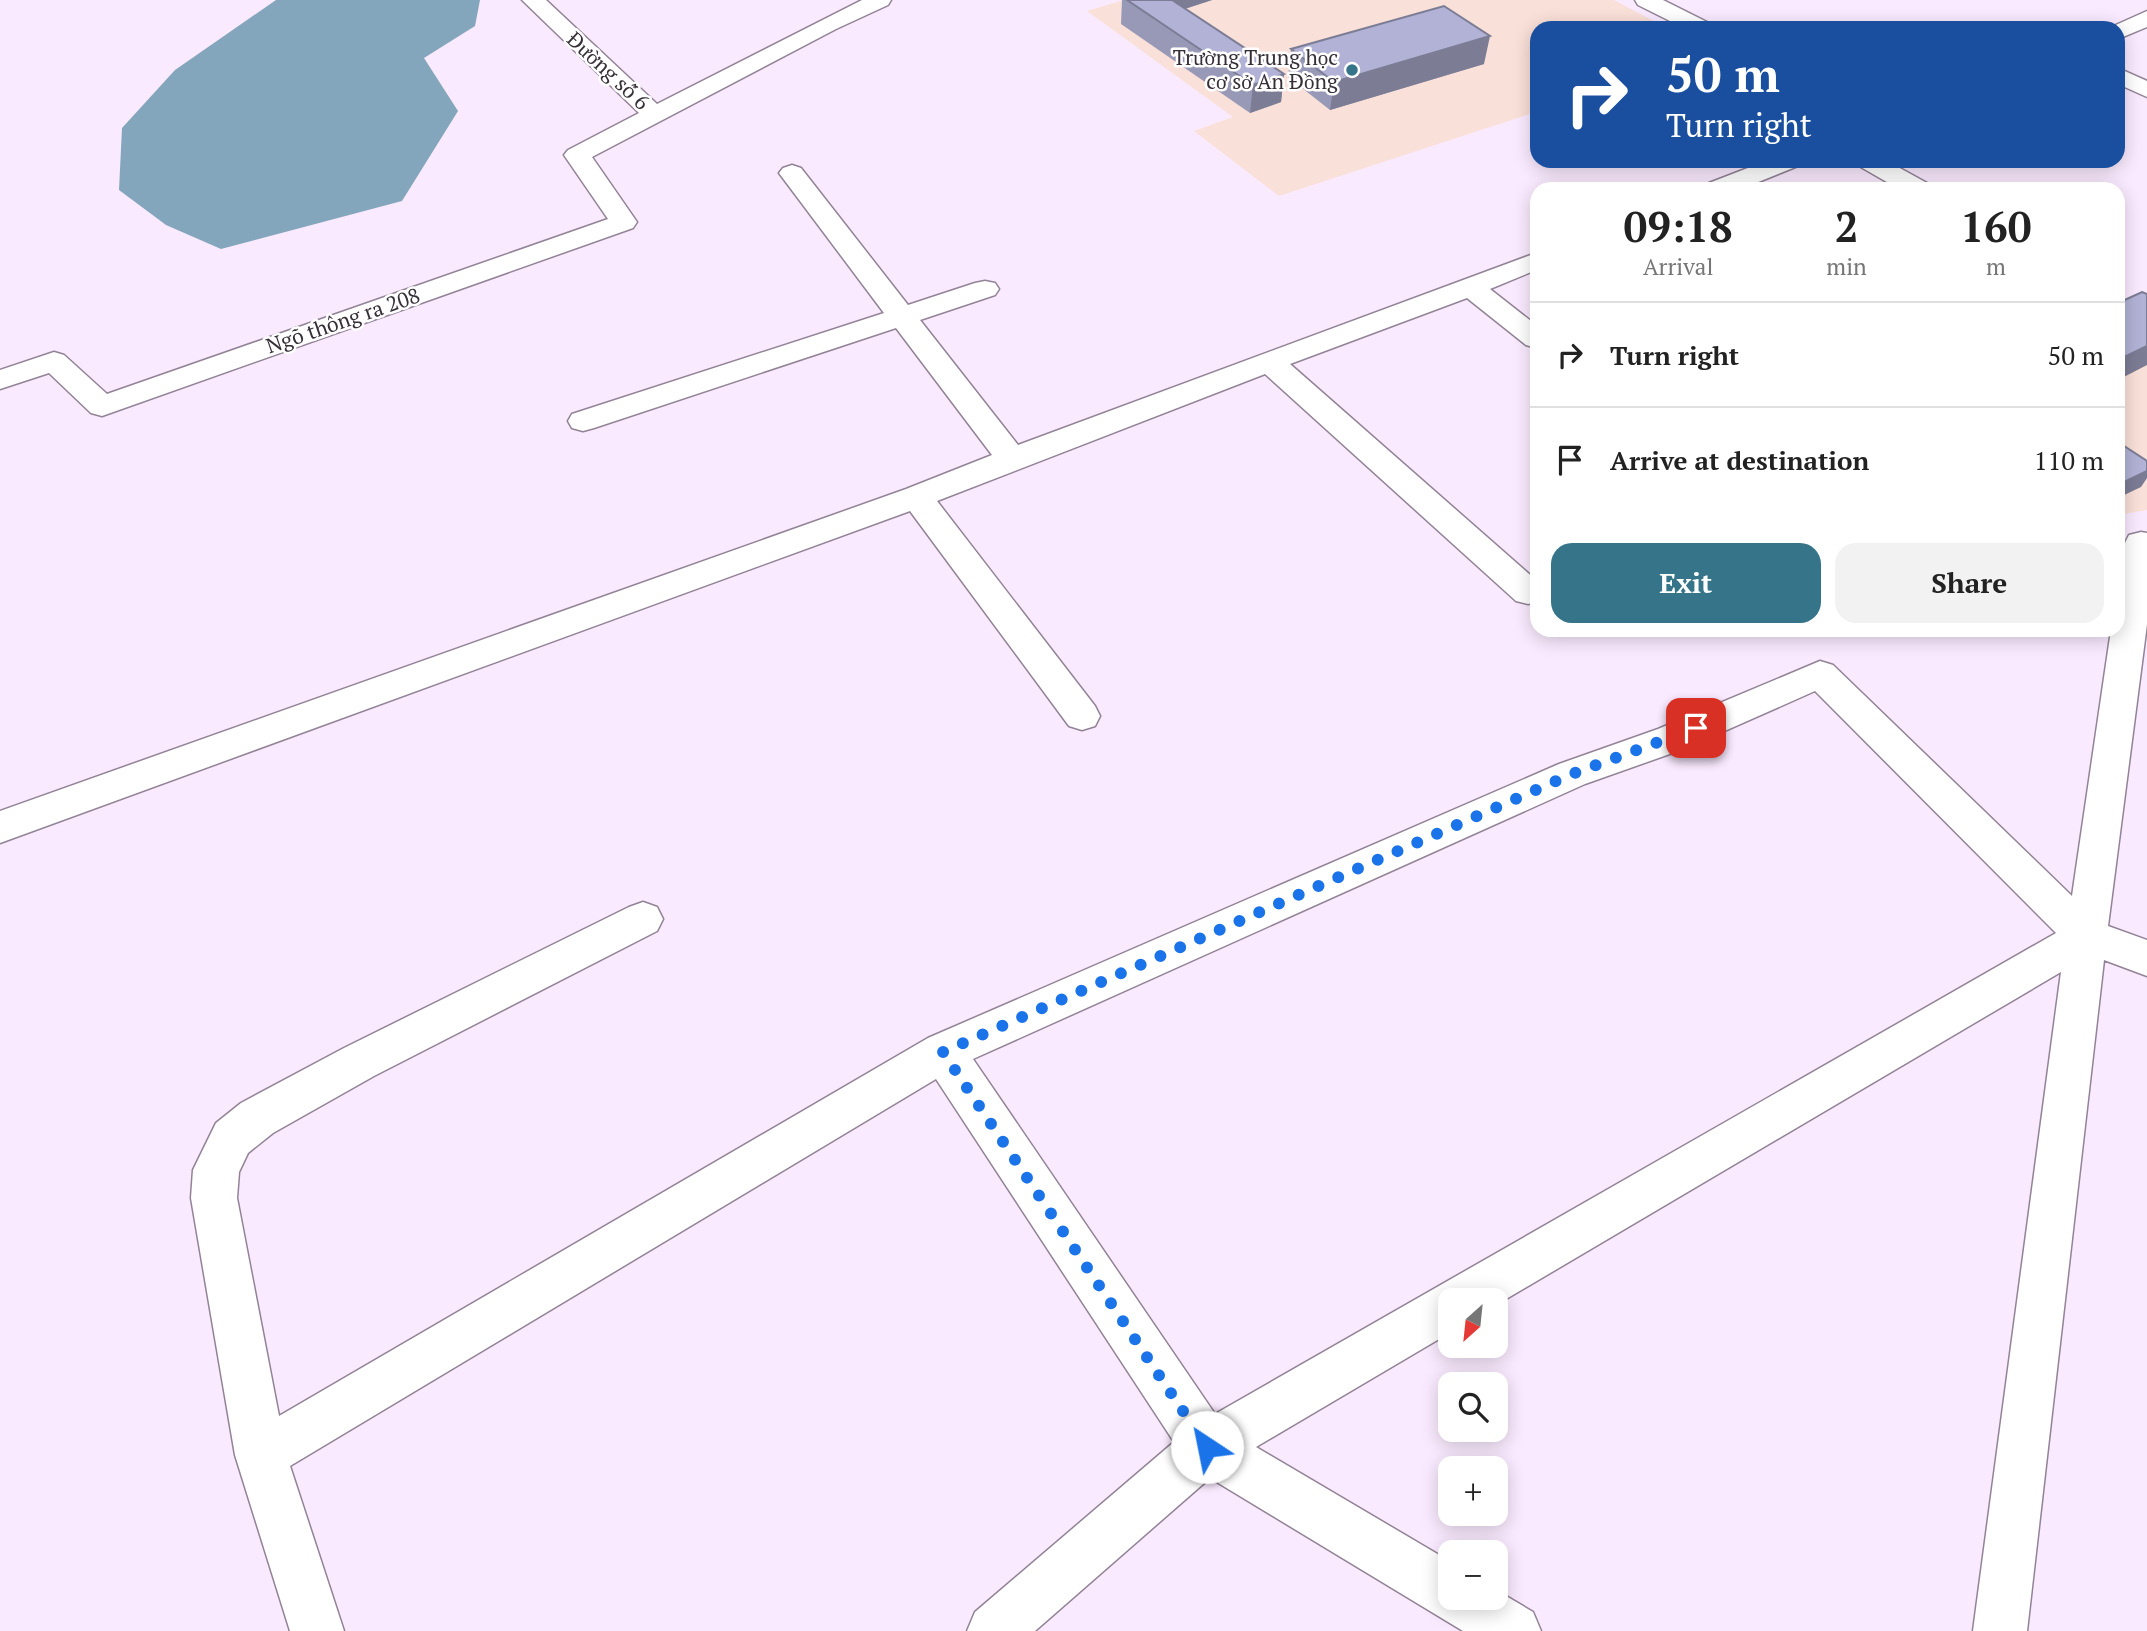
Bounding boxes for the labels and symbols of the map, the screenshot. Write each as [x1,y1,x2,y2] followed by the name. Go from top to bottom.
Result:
[561,25,656,116] street label: Đường số 6
[1173,43,1339,95] place label: Trường Trung học cơ sở An Đồng
[1344,62,1360,78] marker: Trường Trung học cơ sở An Đồng
[262,281,423,359] street label: Ngõ thông ra 208
[1666,698,1726,758] pin
[1438,1288,1508,1358] north arrow
[1170,1410,1244,1484] position arrow

